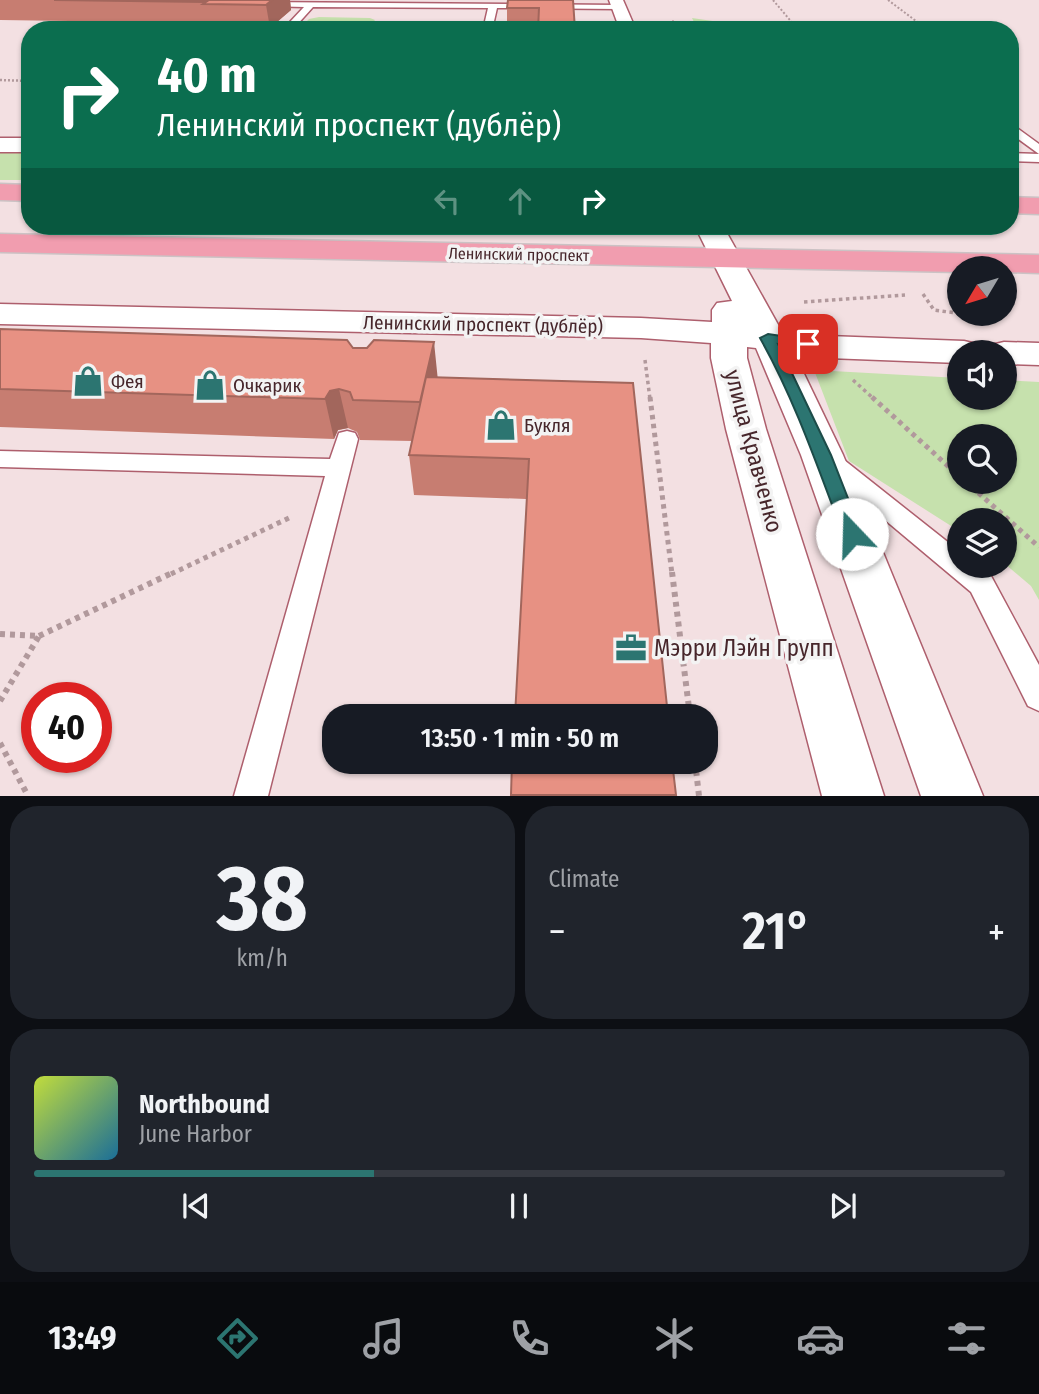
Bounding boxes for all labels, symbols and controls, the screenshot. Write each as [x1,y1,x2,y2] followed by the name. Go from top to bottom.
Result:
[157,46,257,105] text: 40 m
[42,49,133,140] icon: right
[157,106,561,144] text: Ленинский проспект (дублёр)
[428,182,466,220] icon: left
[501,182,539,220] icon: ahead
[574,182,612,220] icon: right
[448,244,590,265] street label: Ленинский проспект
[947,256,1017,326] north arrow
[947,256,1017,578] map controls
[363,311,603,338] street label: Ленинский проспект (дублёр)
[778,314,838,374] pin
[789,325,827,363] icon: arrive
[947,340,1017,410] button: sound
[71,364,105,398] shop icon: Фея
[719,367,789,535] street label: улица Кравченко
[193,368,227,402] shop icon: Очкарик
[111,370,144,393] place label: Фея
[233,374,302,397] place label: Очкарик
[484,408,518,442] shop icon: Букля
[524,414,570,437] place label: Букля
[947,424,1017,494] button: search
[815,497,889,571] position arrow
[947,508,1017,578] button: layers
[614,631,648,665] office icon: Мэрри Лэйн Групп
[654,634,834,662] place label: Мэрри Лэйн Групп
[21,682,112,773] speed limit sign: 40
[421,723,619,754] text: 13:50 · 1 min · 50 m
[217,844,308,953] text: 38
[549,865,619,893] text: Climate
[742,900,811,963] text: 21°
[549,909,566,955] text: −
[988,909,1005,955] text: +
[237,944,288,972] text: km/h
[139,1089,270,1120] text: Northbound
[139,1120,252,1148] text: June Harbor
[177,1187,215,1225] icon: previous
[500,1187,538,1225] icon: pause
[824,1187,862,1225] icon: next
[213,1314,262,1363] icon: directions
[359,1314,408,1363] icon: music
[505,1314,554,1363] icon: phone
[650,1314,699,1363] icon: climate
[796,1314,845,1363] icon: car
[942,1314,991,1363] icon: filters
[48,1319,117,1357] text: 13:49

